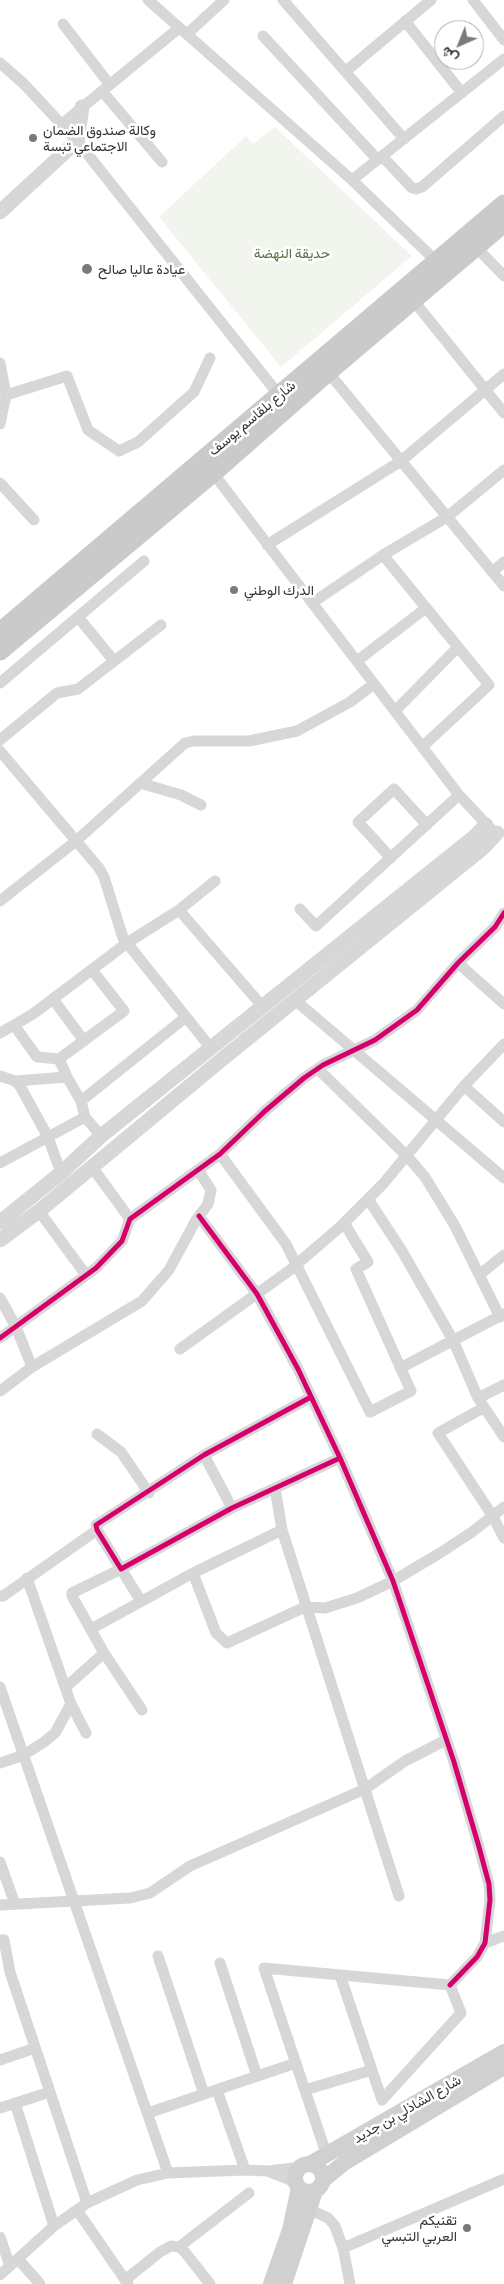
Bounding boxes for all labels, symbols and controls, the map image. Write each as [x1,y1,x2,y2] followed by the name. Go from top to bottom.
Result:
[434,20,484,70] north arrow
[437,43,461,67] text: ش
[43,122,156,154] place label: وكالة صندوق الضمان الاجتماعي تبسة
[27,132,39,144] marker: وكالة صندوق الضمان الاجتماعي تبسة
[254,245,330,261] park label: حديقة النهضة
[98,261,185,277] place label: عيادة عاليا صالح
[80,262,94,276] marker: عيادة عاليا صالح
[205,377,299,459] street label: شارع بلقاسم يوسف
[244,582,314,598] place label: الدرك الوطني
[228,584,240,596] marker: الدرك الوطني
[350,2071,464,2147] street label: شارع الشاذلي بن جديد
[381,2212,457,2244] place label: تقنيكم العربي التبسي
[461,2222,473,2234] marker: تقنيكم العربي التبسي

